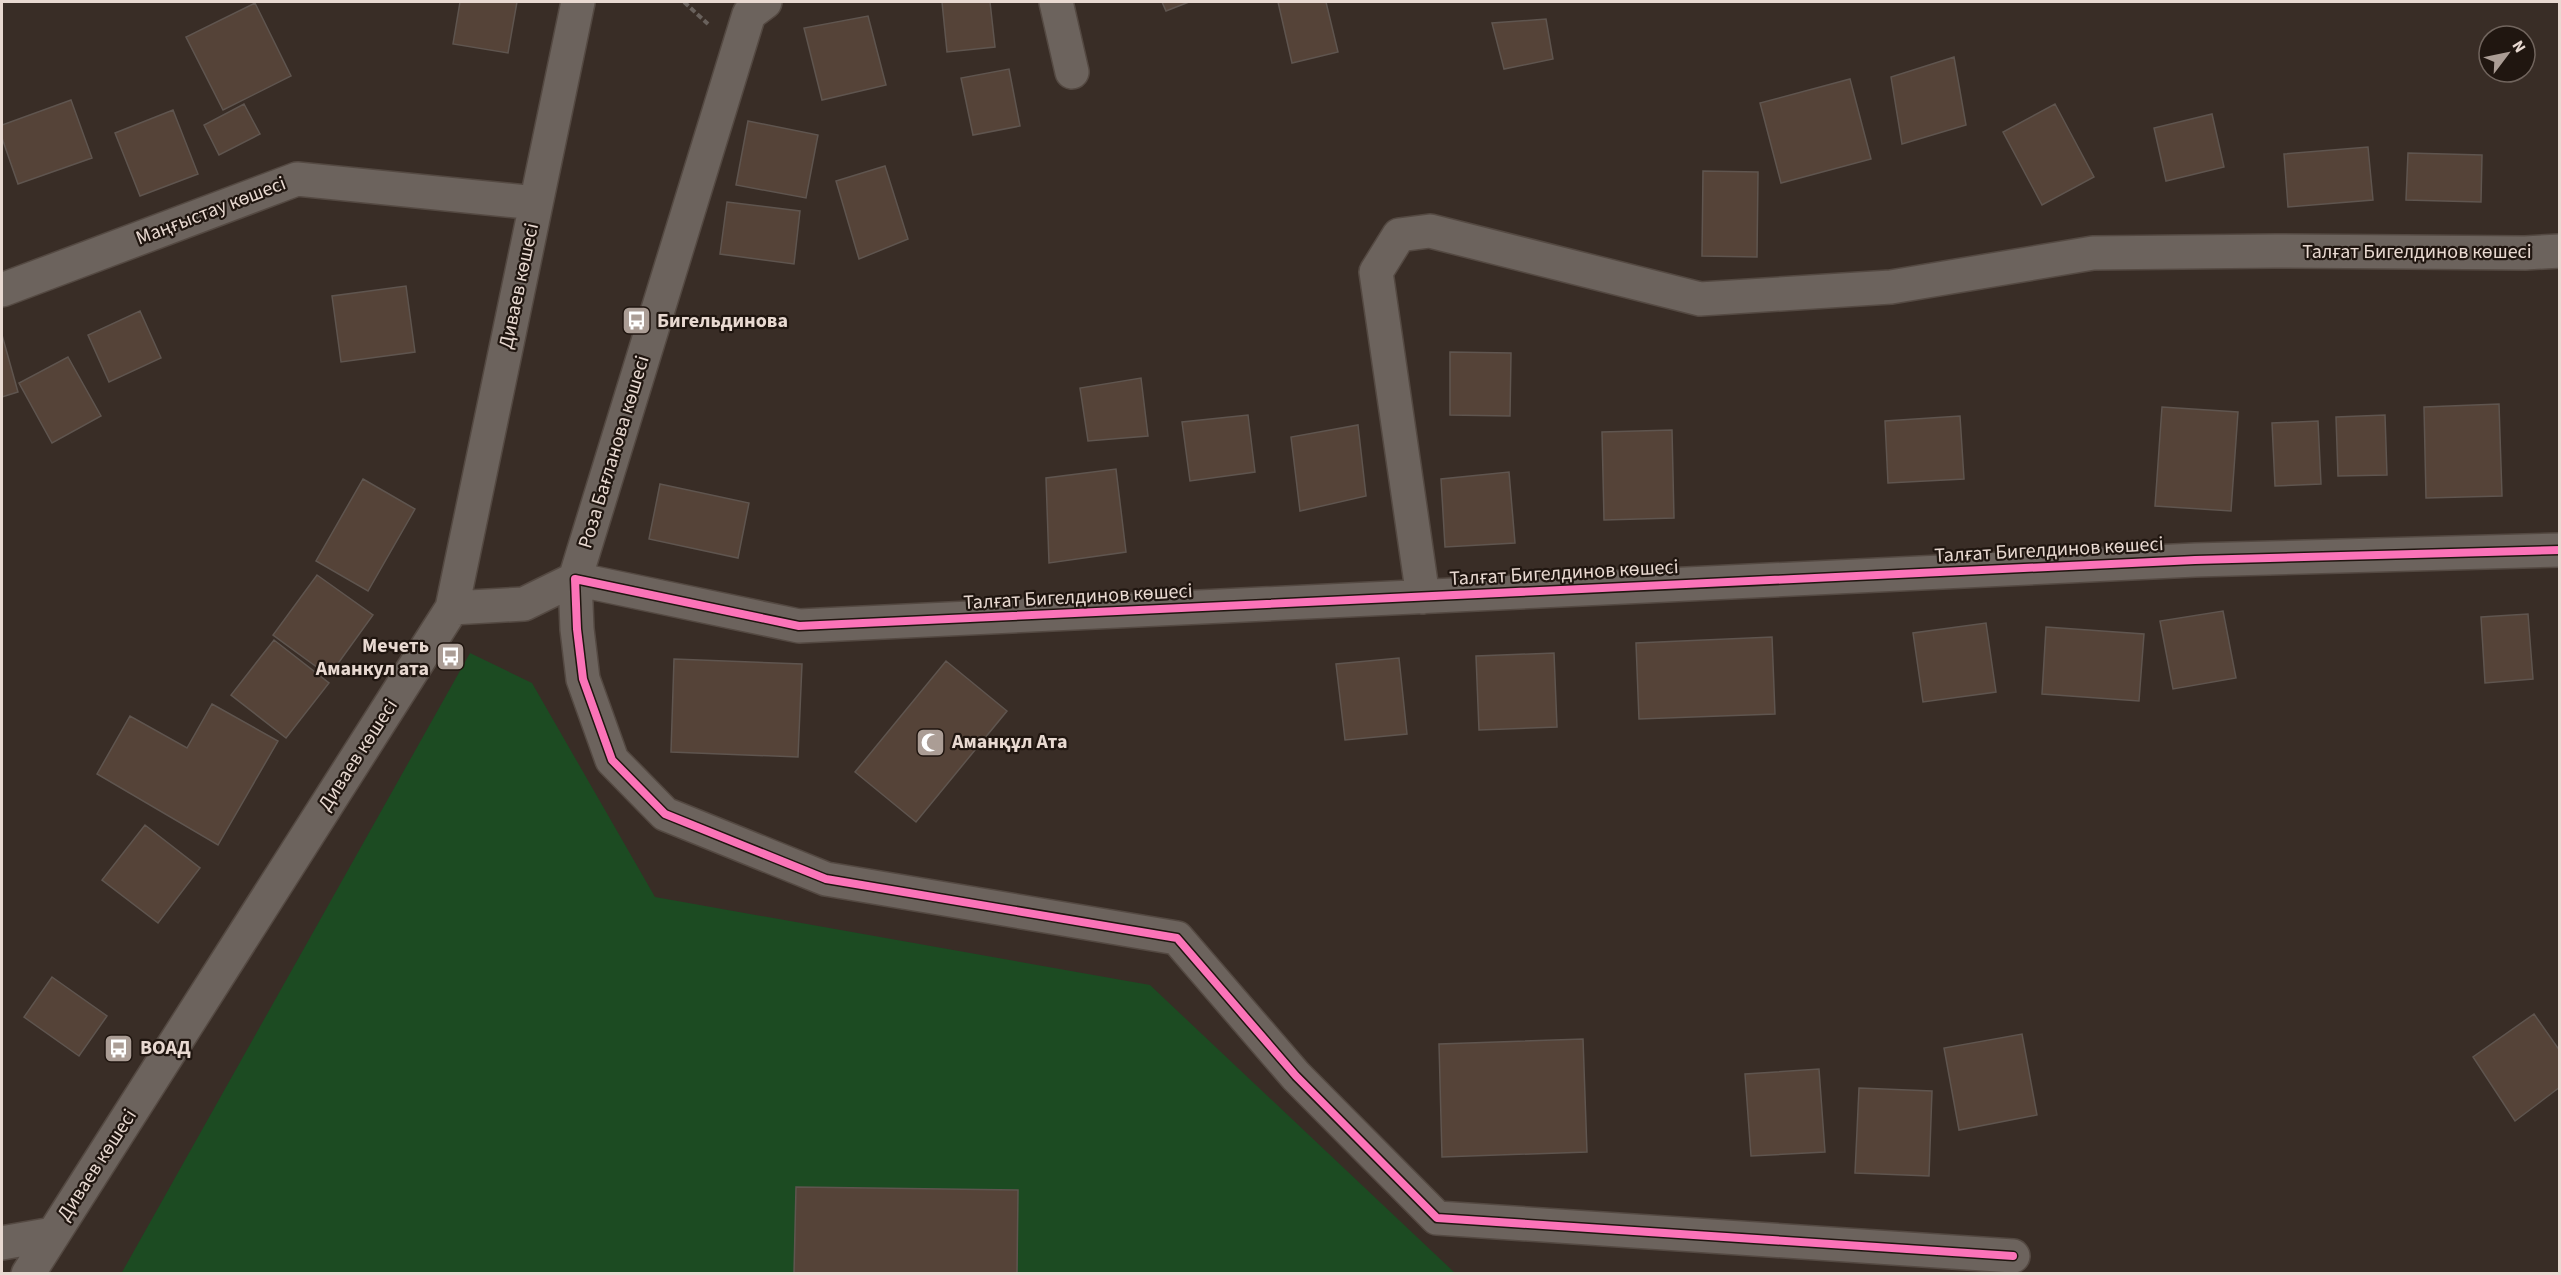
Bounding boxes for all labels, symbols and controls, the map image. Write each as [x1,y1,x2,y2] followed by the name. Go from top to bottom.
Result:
[2477,24,2537,84] north arrow
[2507,36,2531,57] text: N
[132,170,290,252] street label: Маңғыстау көшесі
[492,221,546,351] street label: Диваев көшесі
[2302,238,2532,266] street label: Талғат Бигелдинов көшесі
[620,305,652,337] bus stop icon: Бигельдинова
[657,307,788,335] place label: Бигельдинова
[571,352,657,552] street label: Роза Бағланова көшесі
[1934,530,2164,570] street label: Талғат Бигелдинов көшесі
[1449,553,1679,593] street label: Талғат Бигелдинов көшесі
[963,577,1193,617] street label: Талғат Бигелдинов көшесі
[315,632,429,683] place label: Мечеть Аманкул ата
[434,641,466,673] bus stop icon: Мечеть Аманкул ата
[311,694,405,816] street label: Диваев көшесі
[915,726,947,758] mosque icon: Аманқұл Ата
[951,728,1068,756] place label: Аманқұл Ата
[103,1032,135,1064] bus stop icon: ВОАД
[140,1034,191,1062] place label: ВОАД
[50,1104,144,1226] street label: Диваев көшесі

